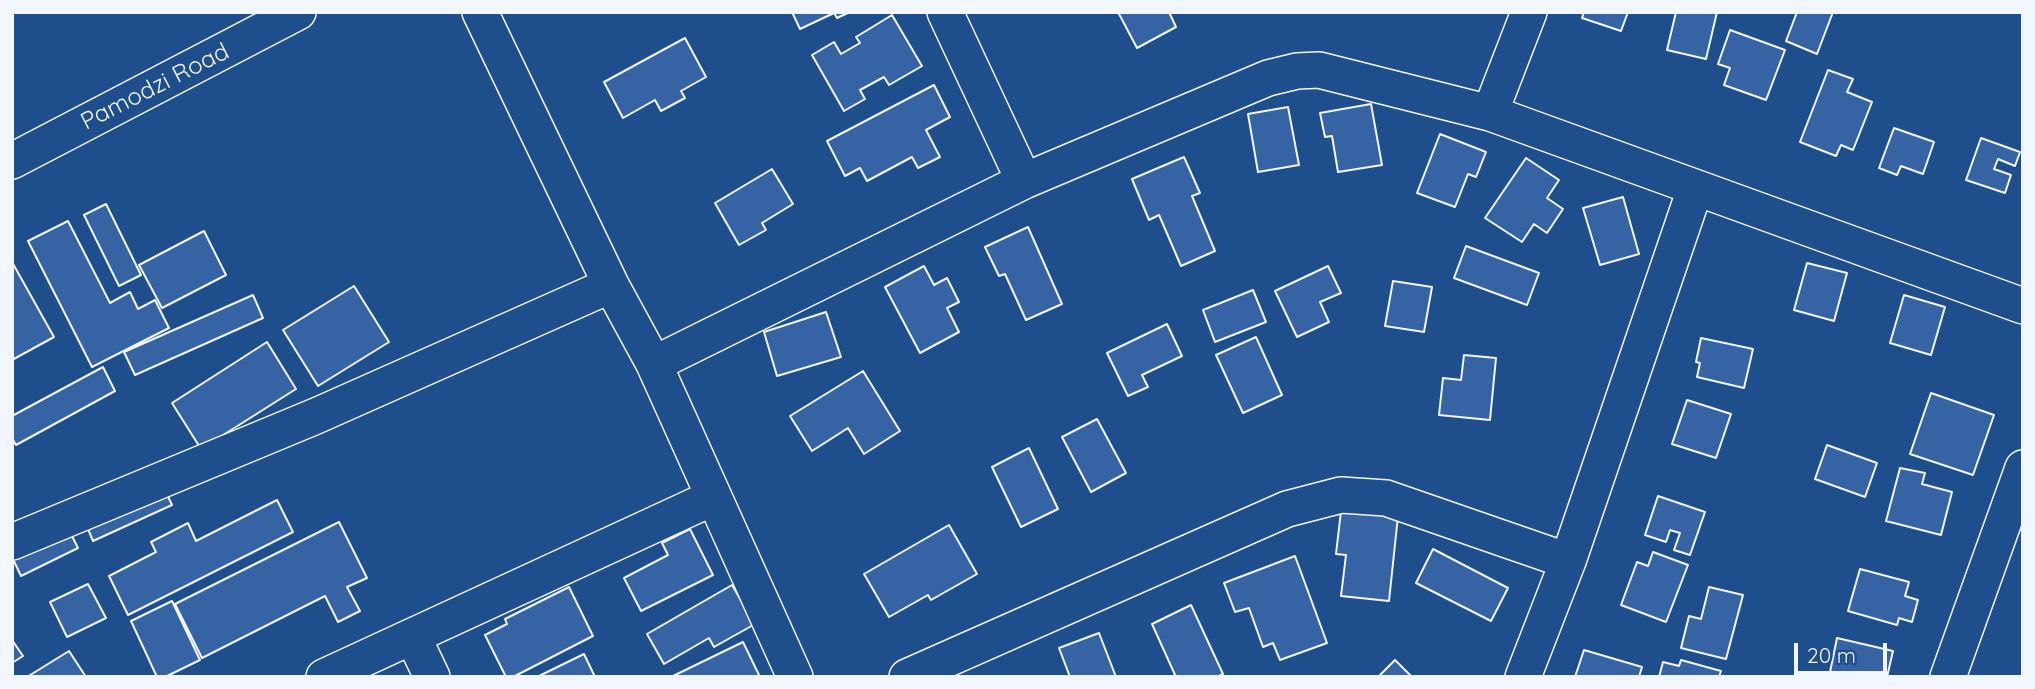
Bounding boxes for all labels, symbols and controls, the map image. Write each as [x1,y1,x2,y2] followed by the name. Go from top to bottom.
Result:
[76,37,234,137] street label: Pamodzi Road
[1797,630,1890,674] scale bar
[1807,642,1856,668] text: 20 m

